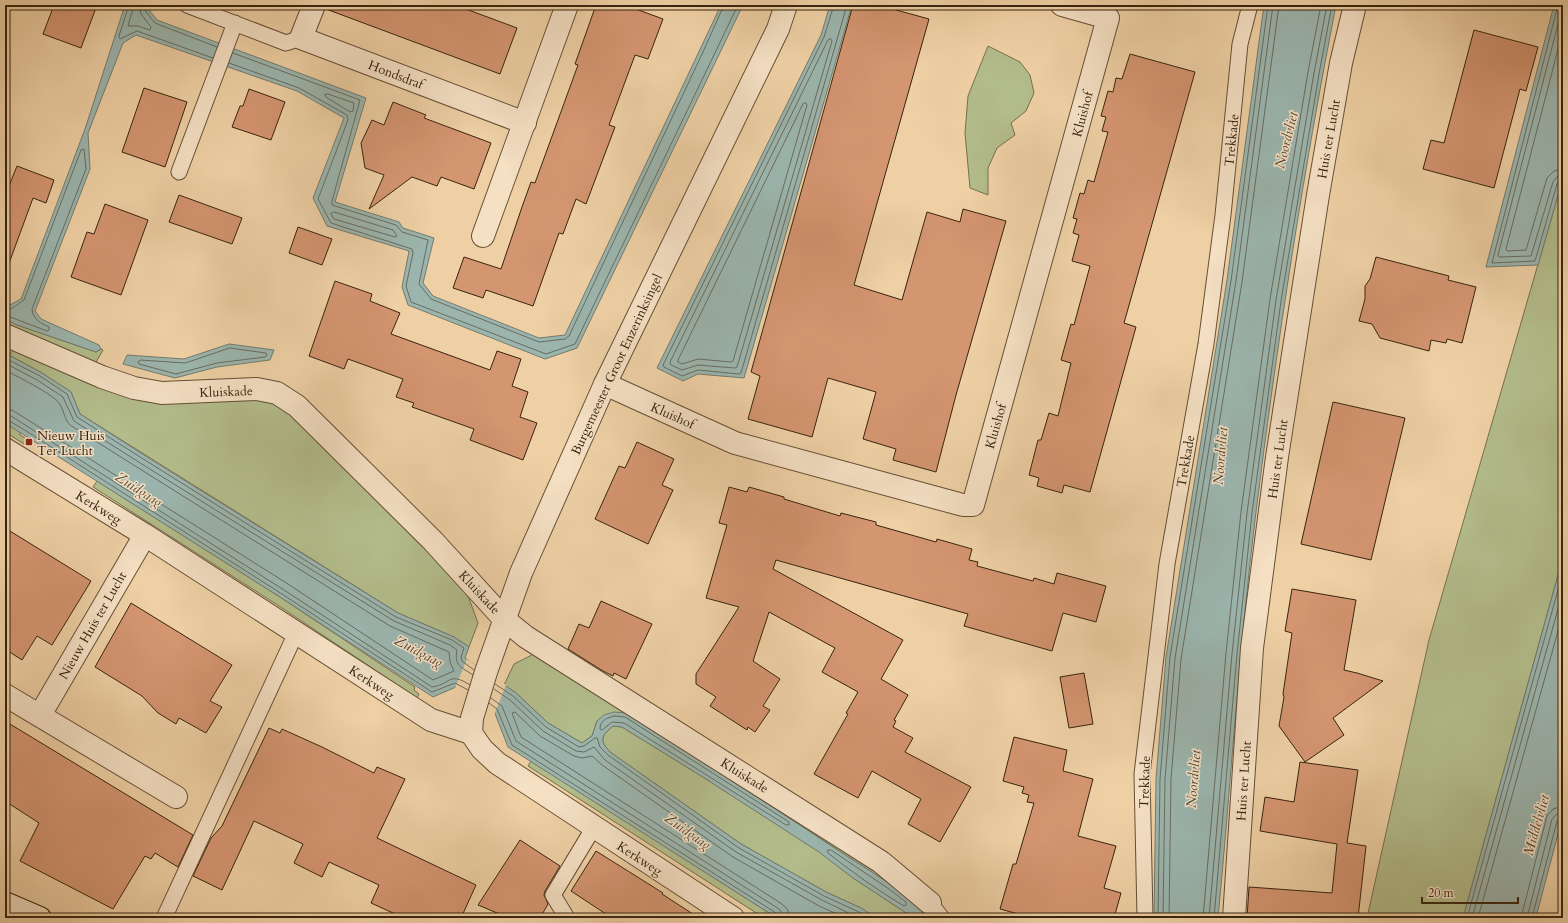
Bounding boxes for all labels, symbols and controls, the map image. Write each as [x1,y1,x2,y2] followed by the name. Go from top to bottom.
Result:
[365,56,428,94] street label: Hondsdraf
[1068,88,1098,139] street label: Kluishof
[1313,98,1345,180] street label: Huis ter Lucht
[1270,109,1303,170] water label: Noordvliet
[1220,113,1244,167] street label: Trekkade
[567,270,667,458] street label: Burgemeester Groot Enzerinksingel
[199,382,253,402] street label: Kluiskade
[648,398,699,434] street label: Kluishof
[981,400,1012,451] street label: Kluishof
[1264,418,1292,500] street label: Huis ter Lucht
[1209,425,1233,486] water label: Noordvliet
[37,427,105,460] place label: Nieuw Huis Ter Lucht
[1173,434,1199,489] street label: Trekkade
[24,437,34,447] marker: Nieuw Huis Ter Lucht
[112,467,166,512] water label: Zuidgaag
[72,487,125,529] street label: Kerkweg
[454,567,504,618] street label: Kluiskade
[55,568,131,683] street label: Nieuw Huis ter Lucht
[391,631,447,672] water label: Zuidgaag
[345,661,398,705] street label: Kerkweg
[1232,741,1256,822] street label: Huis ter Lucht
[1182,748,1206,809] water label: Noordvliet
[717,754,772,798] street label: Kluiskade
[1135,755,1155,809] street label: Trekkade
[1519,792,1555,858] water label: Middelvliet
[661,809,715,855] water label: Zuidgaag
[613,837,666,881] street label: Kerkweg
[1422,879,1518,905] scale bar
[1428,885,1455,901] text: 20 m

